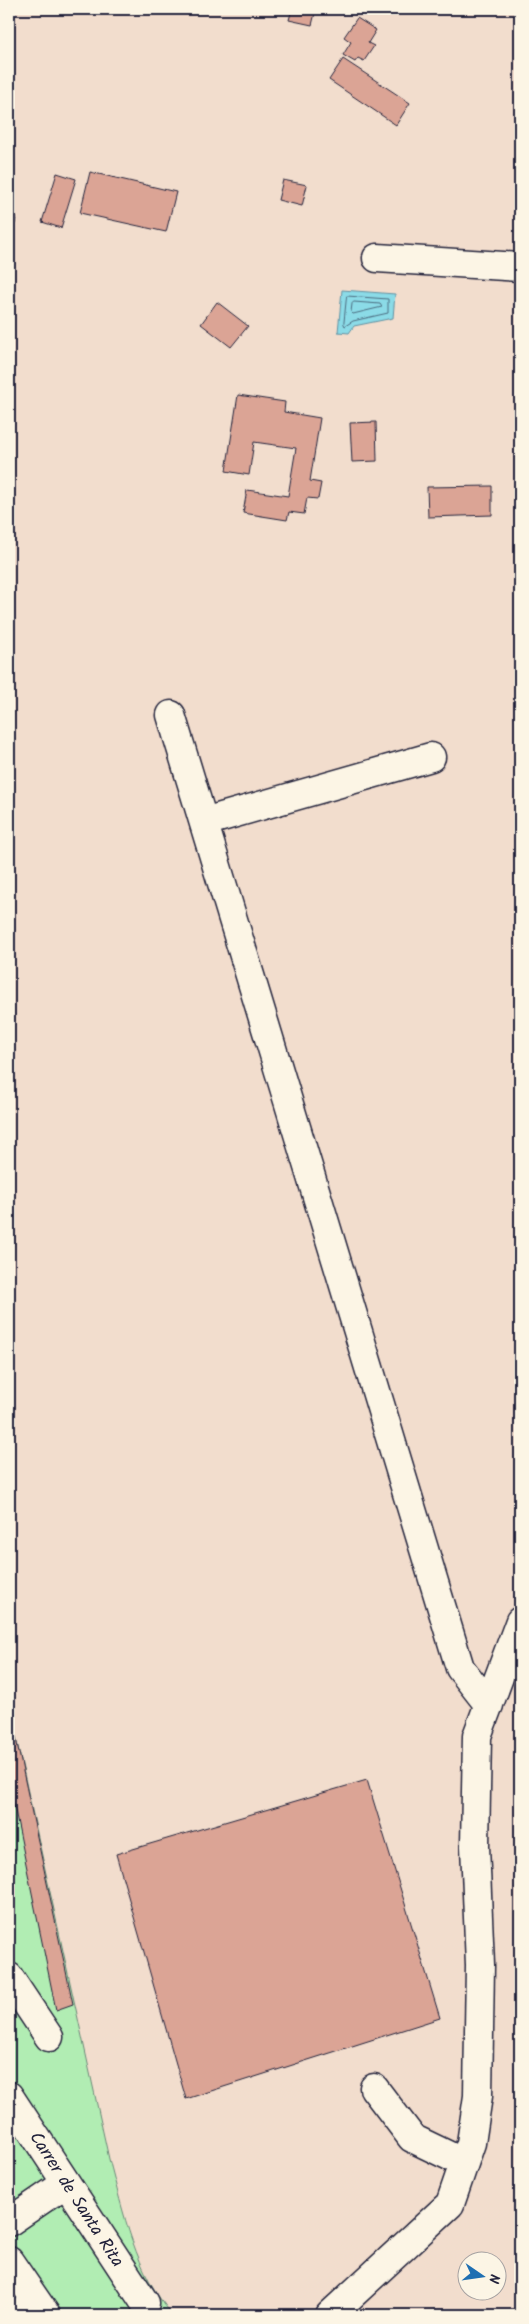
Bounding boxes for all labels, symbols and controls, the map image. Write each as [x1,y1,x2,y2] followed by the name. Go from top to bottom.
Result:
[21,2126,131,2274] street label: Carrer de Santa Rita
[456,2252,506,2302] north arrow
[482,2272,505,2286] text: N

